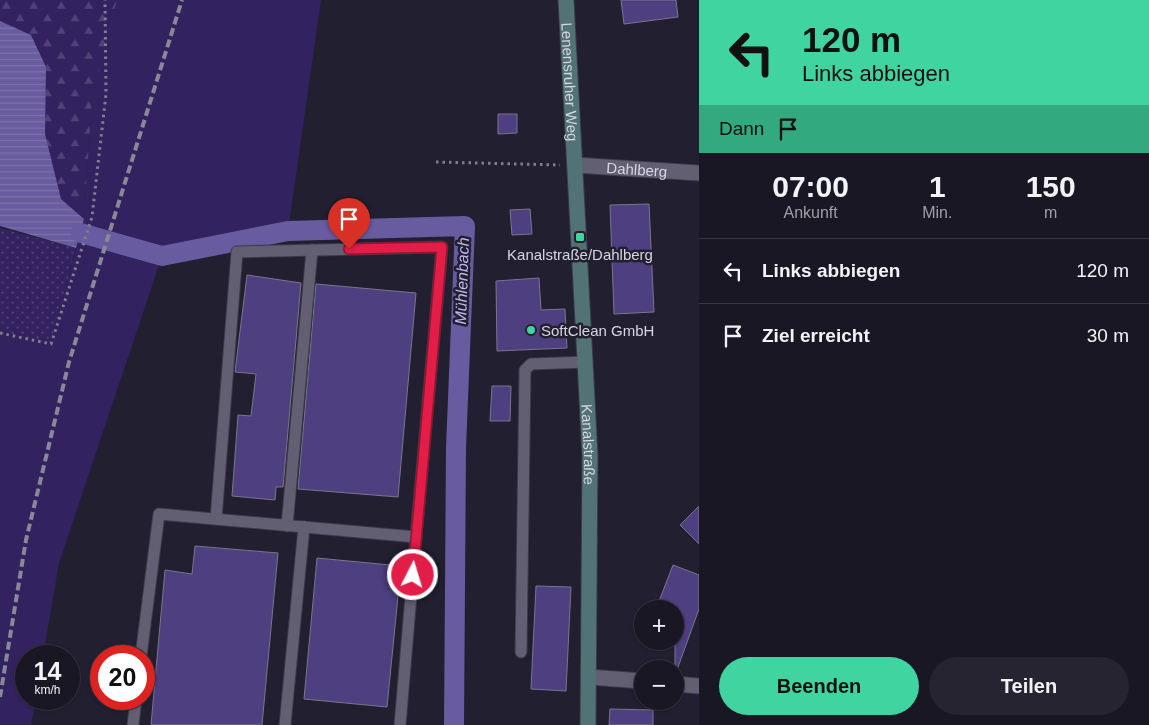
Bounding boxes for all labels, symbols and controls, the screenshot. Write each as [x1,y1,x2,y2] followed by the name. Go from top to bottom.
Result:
[719,20,784,85] icon: left
[802,20,901,59] text: 120 m
[559,22,582,142] street label: Lenensruher Weg
[802,61,950,86] text: Links abbiegen
[774,115,802,143] icon: arrive
[719,118,764,139] text: Dann
[606,159,668,179] street label: Dahlberg
[772,170,849,203] text: 07:00
[929,170,946,203] text: 1
[1026,170,1076,203] text: 150
[328,198,370,249] pin
[783,204,838,221] text: Ankunft
[922,204,952,221] text: Min.
[1044,204,1057,221] text: m
[335,205,363,233] icon: arrive
[574,231,586,243] marker: Kanalstraße/Dahlberg
[452,237,472,325] water label: Mühlenbach
[507,246,653,263] place label: Kanalstraße/Dahlberg
[719,257,747,285] icon: left
[762,260,900,281] text: Links abbiegen
[1076,260,1129,281] text: 120 m
[541,322,654,339] place label: SoftClean GmbH
[719,322,747,350] icon: arrive
[525,324,537,336] marker: SoftClean GmbH
[762,325,870,346] text: Ziel erreicht
[1087,325,1129,346] text: 30 m
[579,404,599,485] street label: Kanalstraße
[386,548,438,600] position arrow
[634,600,684,710] map controls
[634,600,684,650] button: +
[90,645,155,710] speed limit sign: 20
[34,657,61,685] text: 14
[719,657,919,715] button: Beenden
[929,657,1129,715] button: Teilen
[634,660,684,710] button: −
[34,683,61,697] text: km/h

